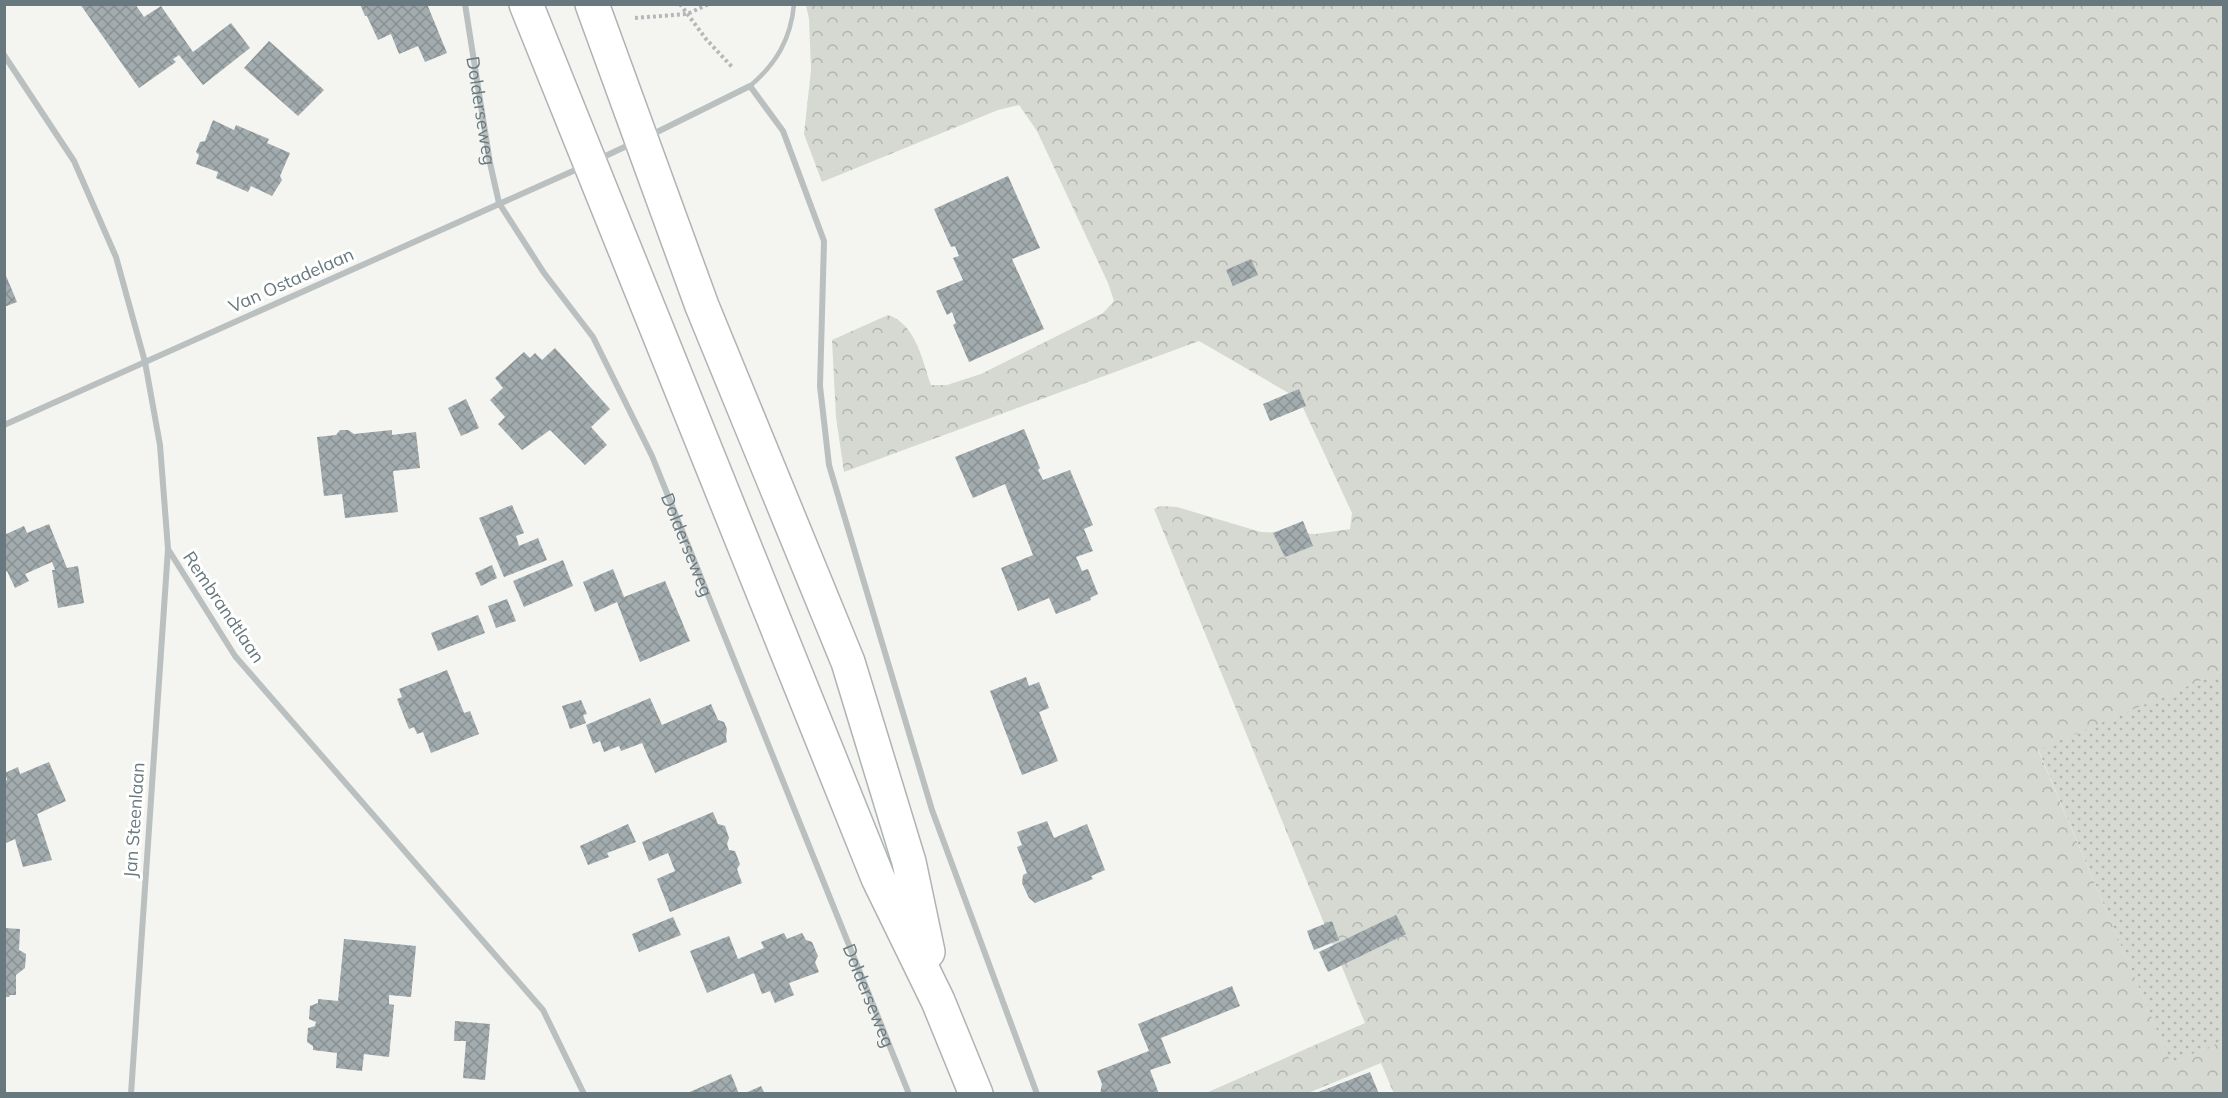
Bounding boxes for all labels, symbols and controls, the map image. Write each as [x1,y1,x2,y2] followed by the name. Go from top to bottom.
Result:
[462,55,502,167] street label: Dolderseweg
[225,242,357,318] street label: Van Ostadelaan
[656,489,719,600] street label: Dolderseweg
[178,547,270,667] street label: Rembrandtlaan
[118,761,150,879] street label: Jan Steenlaan
[838,940,900,1051] street label: Dolderseweg

